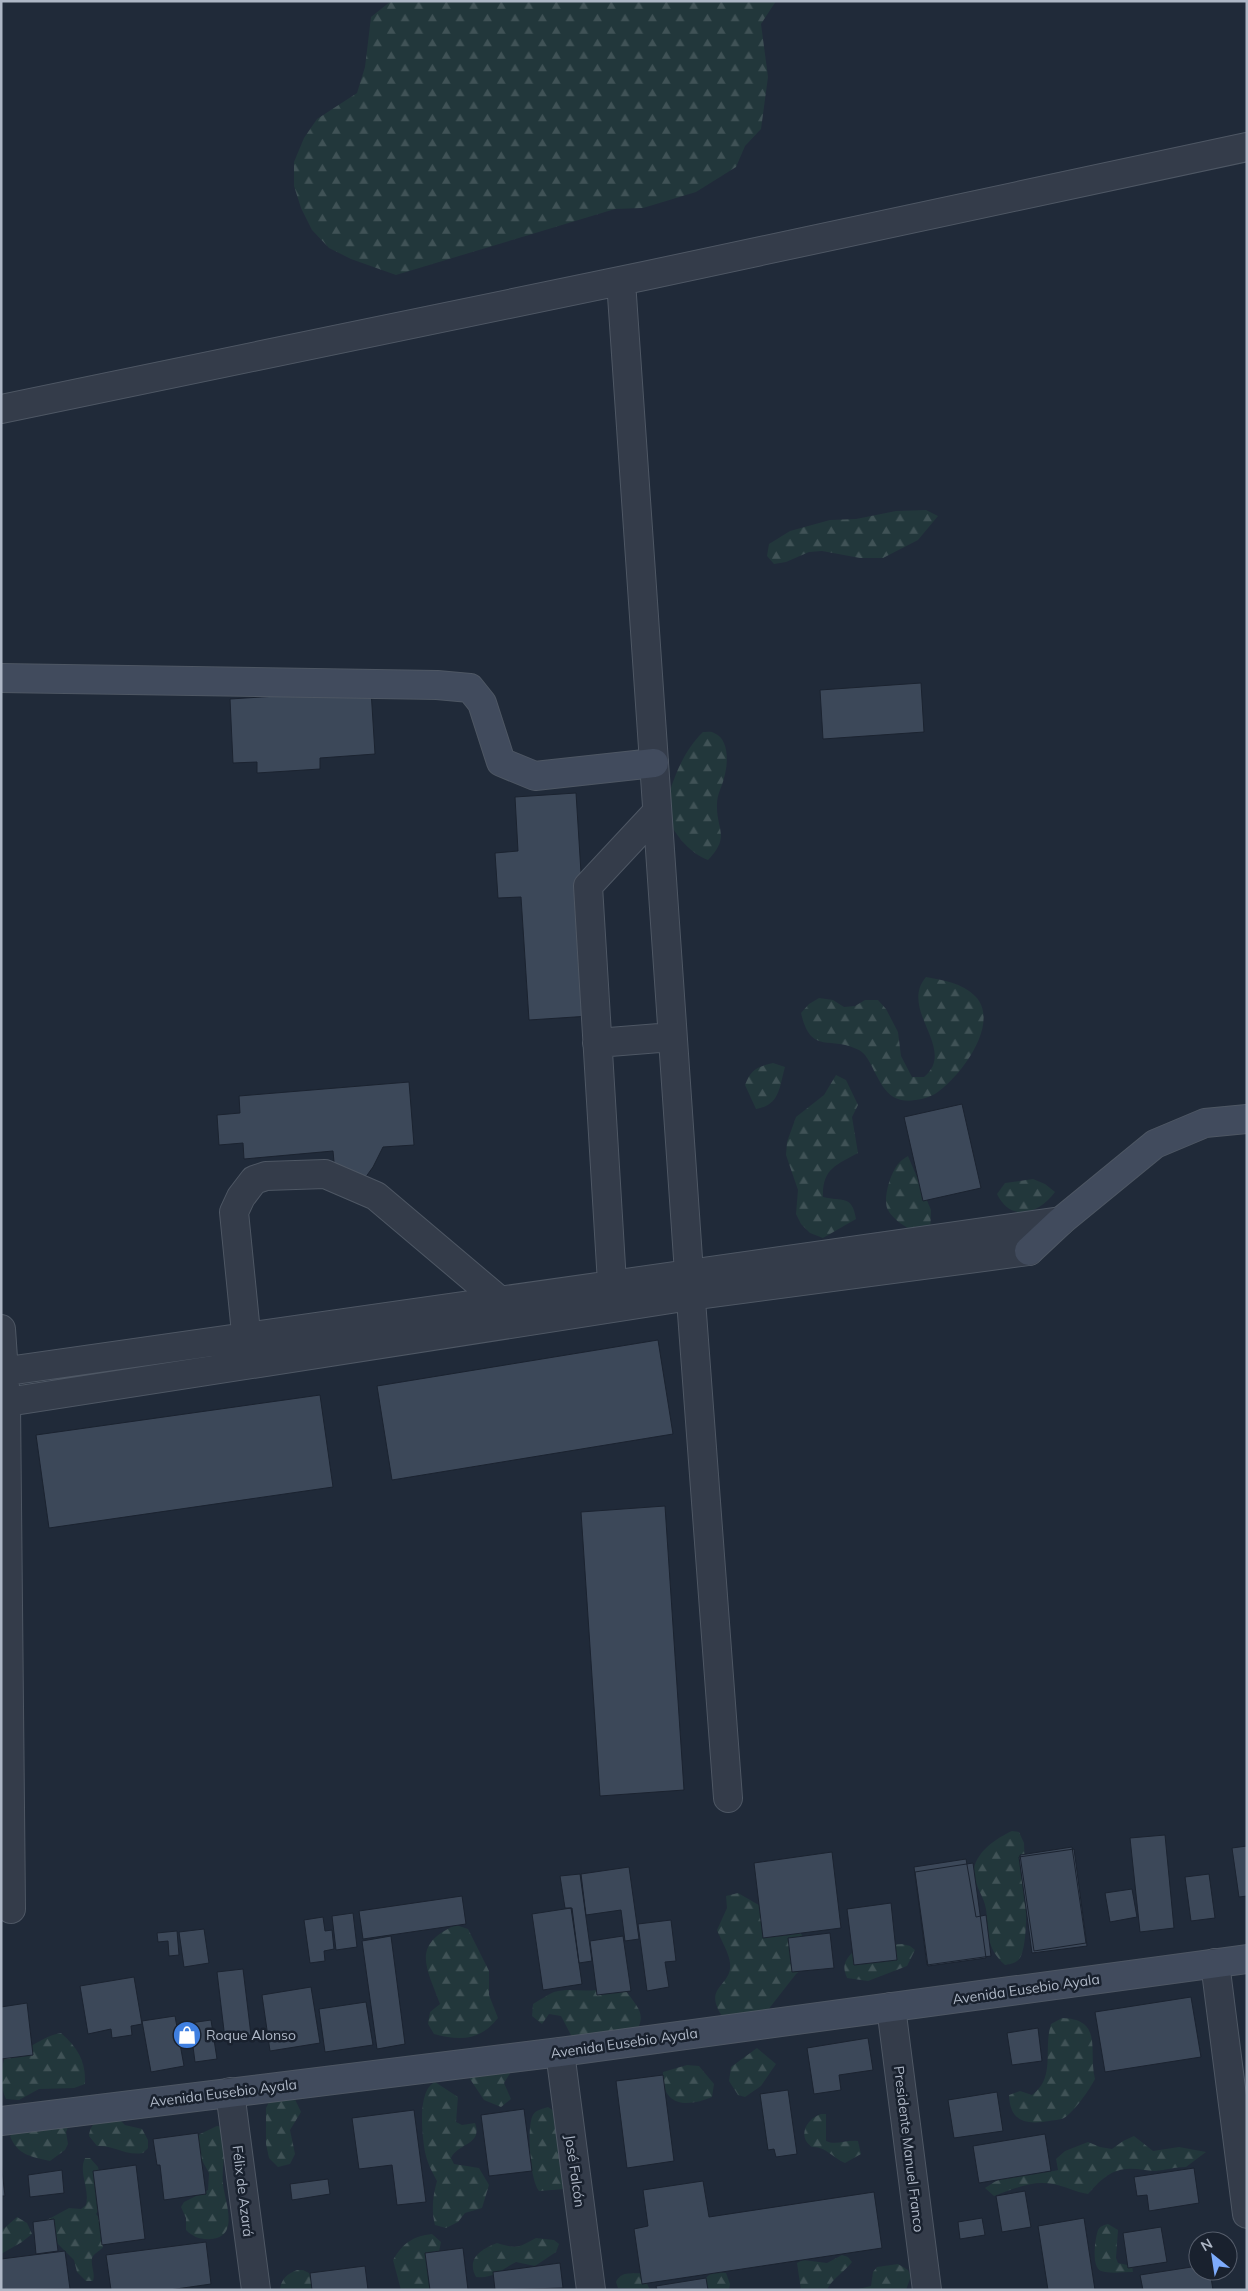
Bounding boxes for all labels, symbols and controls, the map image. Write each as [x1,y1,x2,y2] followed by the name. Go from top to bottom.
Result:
[951,1970,1101,2008] street label: Avenida Eusebio Ayala
[172,2020,202,2050] shop icon: Roque Alonso
[549,2024,699,2062] street label: Avenida Eusebio Ayala
[206,2026,296,2044] place label: Roque Alonso
[890,2065,928,2233] street label: Presidente Manuel Franco
[148,2075,298,2111] street label: Avenida Eusebio Ayala
[561,2134,589,2208] street label: José Falcón
[228,2144,258,2238] street label: Félix de Azará
[1188,2231,1238,2281] north arrow
[1197,2234,1216,2255] text: N

